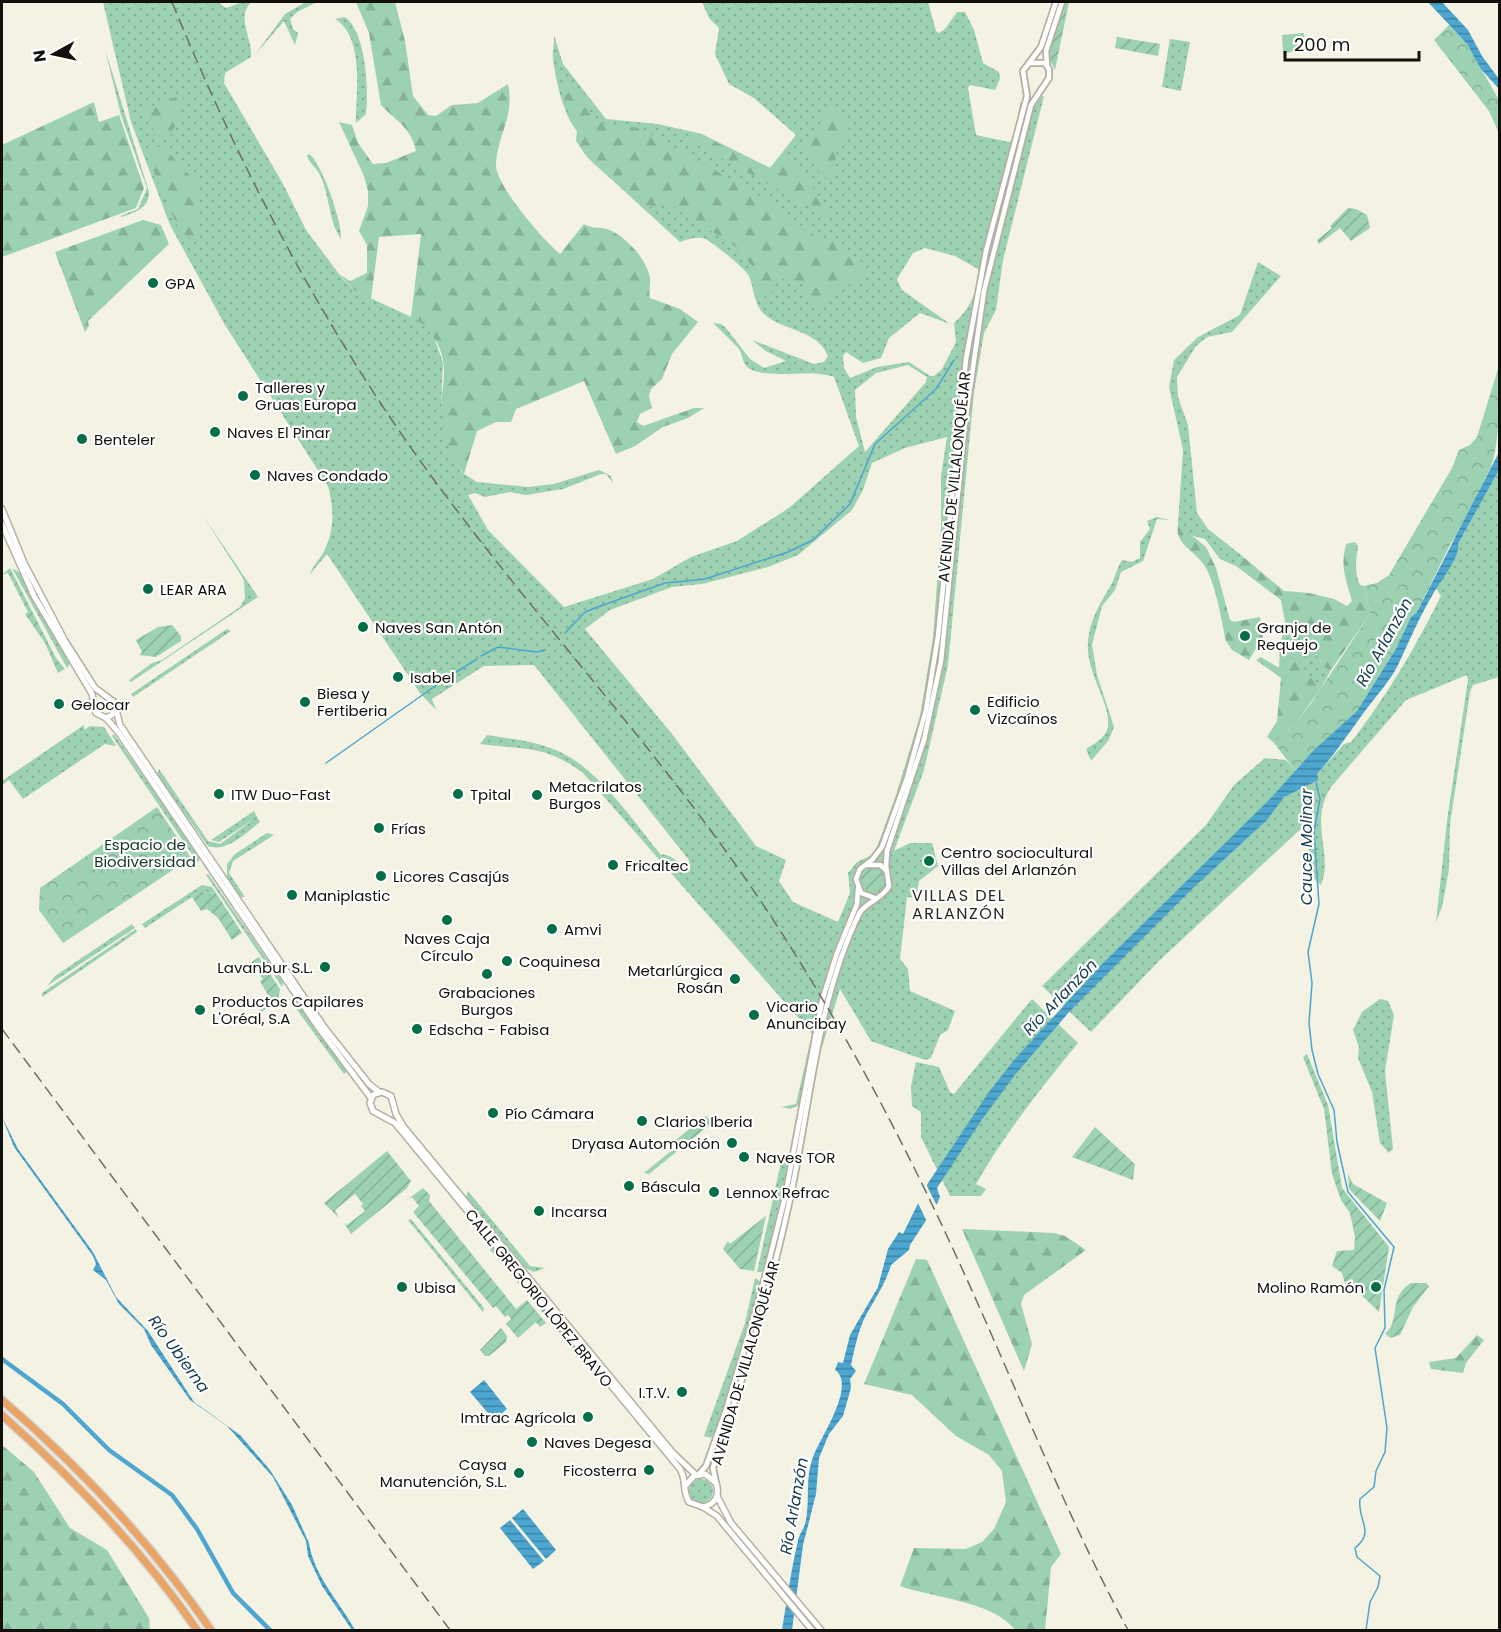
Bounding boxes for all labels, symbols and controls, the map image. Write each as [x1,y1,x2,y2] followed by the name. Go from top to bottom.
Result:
[24,24,84,84] north arrow
[1285,24,1418,62] scale bar
[1294,32,1350,57] text: 200 m
[27,48,52,64] text: N
[165,273,195,294] place label: GPA
[146,276,160,290] marker: GPA
[932,371,976,583] street label: AVENIDA DE VILLALONQUÉJAR
[255,377,357,415] place label: Talleres y Gruas Europa
[236,389,250,403] marker: Talleres y Gruas Europa
[227,422,331,443] place label: Naves El Pinar
[208,425,222,439] marker: Naves El Pinar
[94,429,156,450] place label: Benteler
[75,432,89,446] marker: Benteler
[267,465,388,486] place label: Naves Condado
[248,468,262,482] marker: Naves Condado
[160,579,227,600] place label: LEAR ARA
[141,582,155,596] marker: LEAR ARA
[1350,593,1418,691] water label: Río Arlanzón
[375,617,502,638] place label: Naves San Antón
[1257,617,1331,655] place label: Granja de Requejo
[356,620,370,634] marker: Naves San Antón
[1238,629,1252,643] marker: Granja de Requejo
[410,667,455,688] place label: Isabel
[391,670,405,684] marker: Isabel
[317,683,387,721] place label: Biesa y Fertiberia
[987,691,1058,729] place label: Edificio Vizcaínos
[71,694,131,715] place label: Gelocar
[298,695,312,709] marker: Biesa y Fertiberia
[52,697,66,711] marker: Gelocar
[968,703,982,717] marker: Edificio Vizcaínos
[549,776,642,814] place label: Metacrilatos Burgos
[231,784,331,805] place label: ITW Duo-Fast
[470,784,511,805] place label: Tpital
[212,787,226,801] marker: ITW Duo-Fast
[451,787,465,801] marker: Tpital
[530,788,544,802] marker: Metacrilatos Burgos
[1295,788,1318,905] water label: Cauce Molinar
[391,818,426,839] place label: Frías
[372,821,386,835] marker: Frías
[94,834,196,872] park label: Espacio de Biodiversidad
[941,842,1093,880] place label: Centro sociocultural Villas del Arlanzón
[922,854,936,868] marker: Centro sociocultural Villas del Arlanzón
[625,855,689,876] place label: Fricaltec
[606,858,620,872] marker: Fricaltec
[393,866,510,887] place label: Licores Casajús
[374,869,388,883] marker: Licores Casajús
[912,884,1006,925] district label: VILLAS DEL ARLANZÓN
[304,885,390,906] place label: Maniplastic
[285,888,299,902] marker: Maniplastic
[440,913,454,927] marker: Naves Caja Círculo
[564,919,602,940] place label: Amvi
[545,922,559,936] marker: Amvi
[404,928,490,966] place label: Naves Caja Círculo
[519,951,600,972] place label: Coquinesa
[500,954,514,968] marker: Coquinesa
[1018,954,1102,1040] water label: Río Arlanzón
[217,957,313,978] place label: Lavanbur S.L.
[318,960,332,974] marker: Lavanbur S.L.
[628,960,723,998] place label: Metarlúrgica Rosán
[480,967,494,981] marker: Grabaciones Burgos
[728,972,742,986] marker: Metarlúrgica Rosán
[439,982,536,1020] place label: Grabaciones Burgos
[212,991,364,1029] place label: Productos Capilares L'Oréal, S.A
[766,996,847,1034] place label: Vicario Anuncibay
[193,1003,207,1017] marker: Productos Capilares L'Oréal, S.A
[747,1008,761,1022] marker: Vicario Anuncibay
[429,1019,549,1040] place label: Edscha - Fabisa
[410,1022,424,1036] marker: Edscha - Fabisa
[505,1103,594,1124] place label: Pío Cámara
[486,1106,500,1120] marker: Pío Cámara
[654,1111,753,1132] place label: Clarios Iberia
[635,1114,649,1128] marker: Clarios Iberia
[571,1133,720,1154] place label: Dryasa Automoción
[725,1136,739,1150] marker: Dryasa Automoción
[756,1147,835,1168] place label: Naves TOR
[737,1150,751,1164] marker: Naves TOR
[641,1176,701,1197] place label: Báscula
[622,1179,636,1193] marker: Báscula
[726,1182,830,1203] place label: Lennox Refrac
[707,1185,721,1199] marker: Lennox Refrac
[551,1201,607,1222] place label: Incarsa
[460,1204,618,1392] street label: CALLE GREGORIO LÓPEZ BRAVO
[532,1204,546,1218] marker: Incarsa
[706,1258,784,1468] street label: AVENIDA DE VILLALONQUÉJAR
[414,1277,456,1298] place label: Ubisa
[1257,1277,1364,1298] place label: Molino Ramón
[395,1280,409,1294] marker: Ubisa
[1369,1280,1383,1294] marker: Molino Ramón
[143,1310,215,1398] water label: Río Ubierna
[639,1382,670,1403] place label: I.T.V.
[675,1385,689,1399] marker: I.T.V.
[460,1407,576,1428] place label: Imtrac Agrícola
[581,1410,595,1424] marker: Imtrac Agrícola
[544,1432,652,1453] place label: Naves Degesa
[525,1435,539,1449] marker: Naves Degesa
[380,1454,507,1492] place label: Caysa Manutención, S.L.
[774,1456,814,1556] water label: Río Arlanzón
[563,1460,637,1481] place label: Ficosterra
[642,1463,656,1477] marker: Ficosterra
[512,1466,526,1480] marker: Caysa Manutención, S.L.

